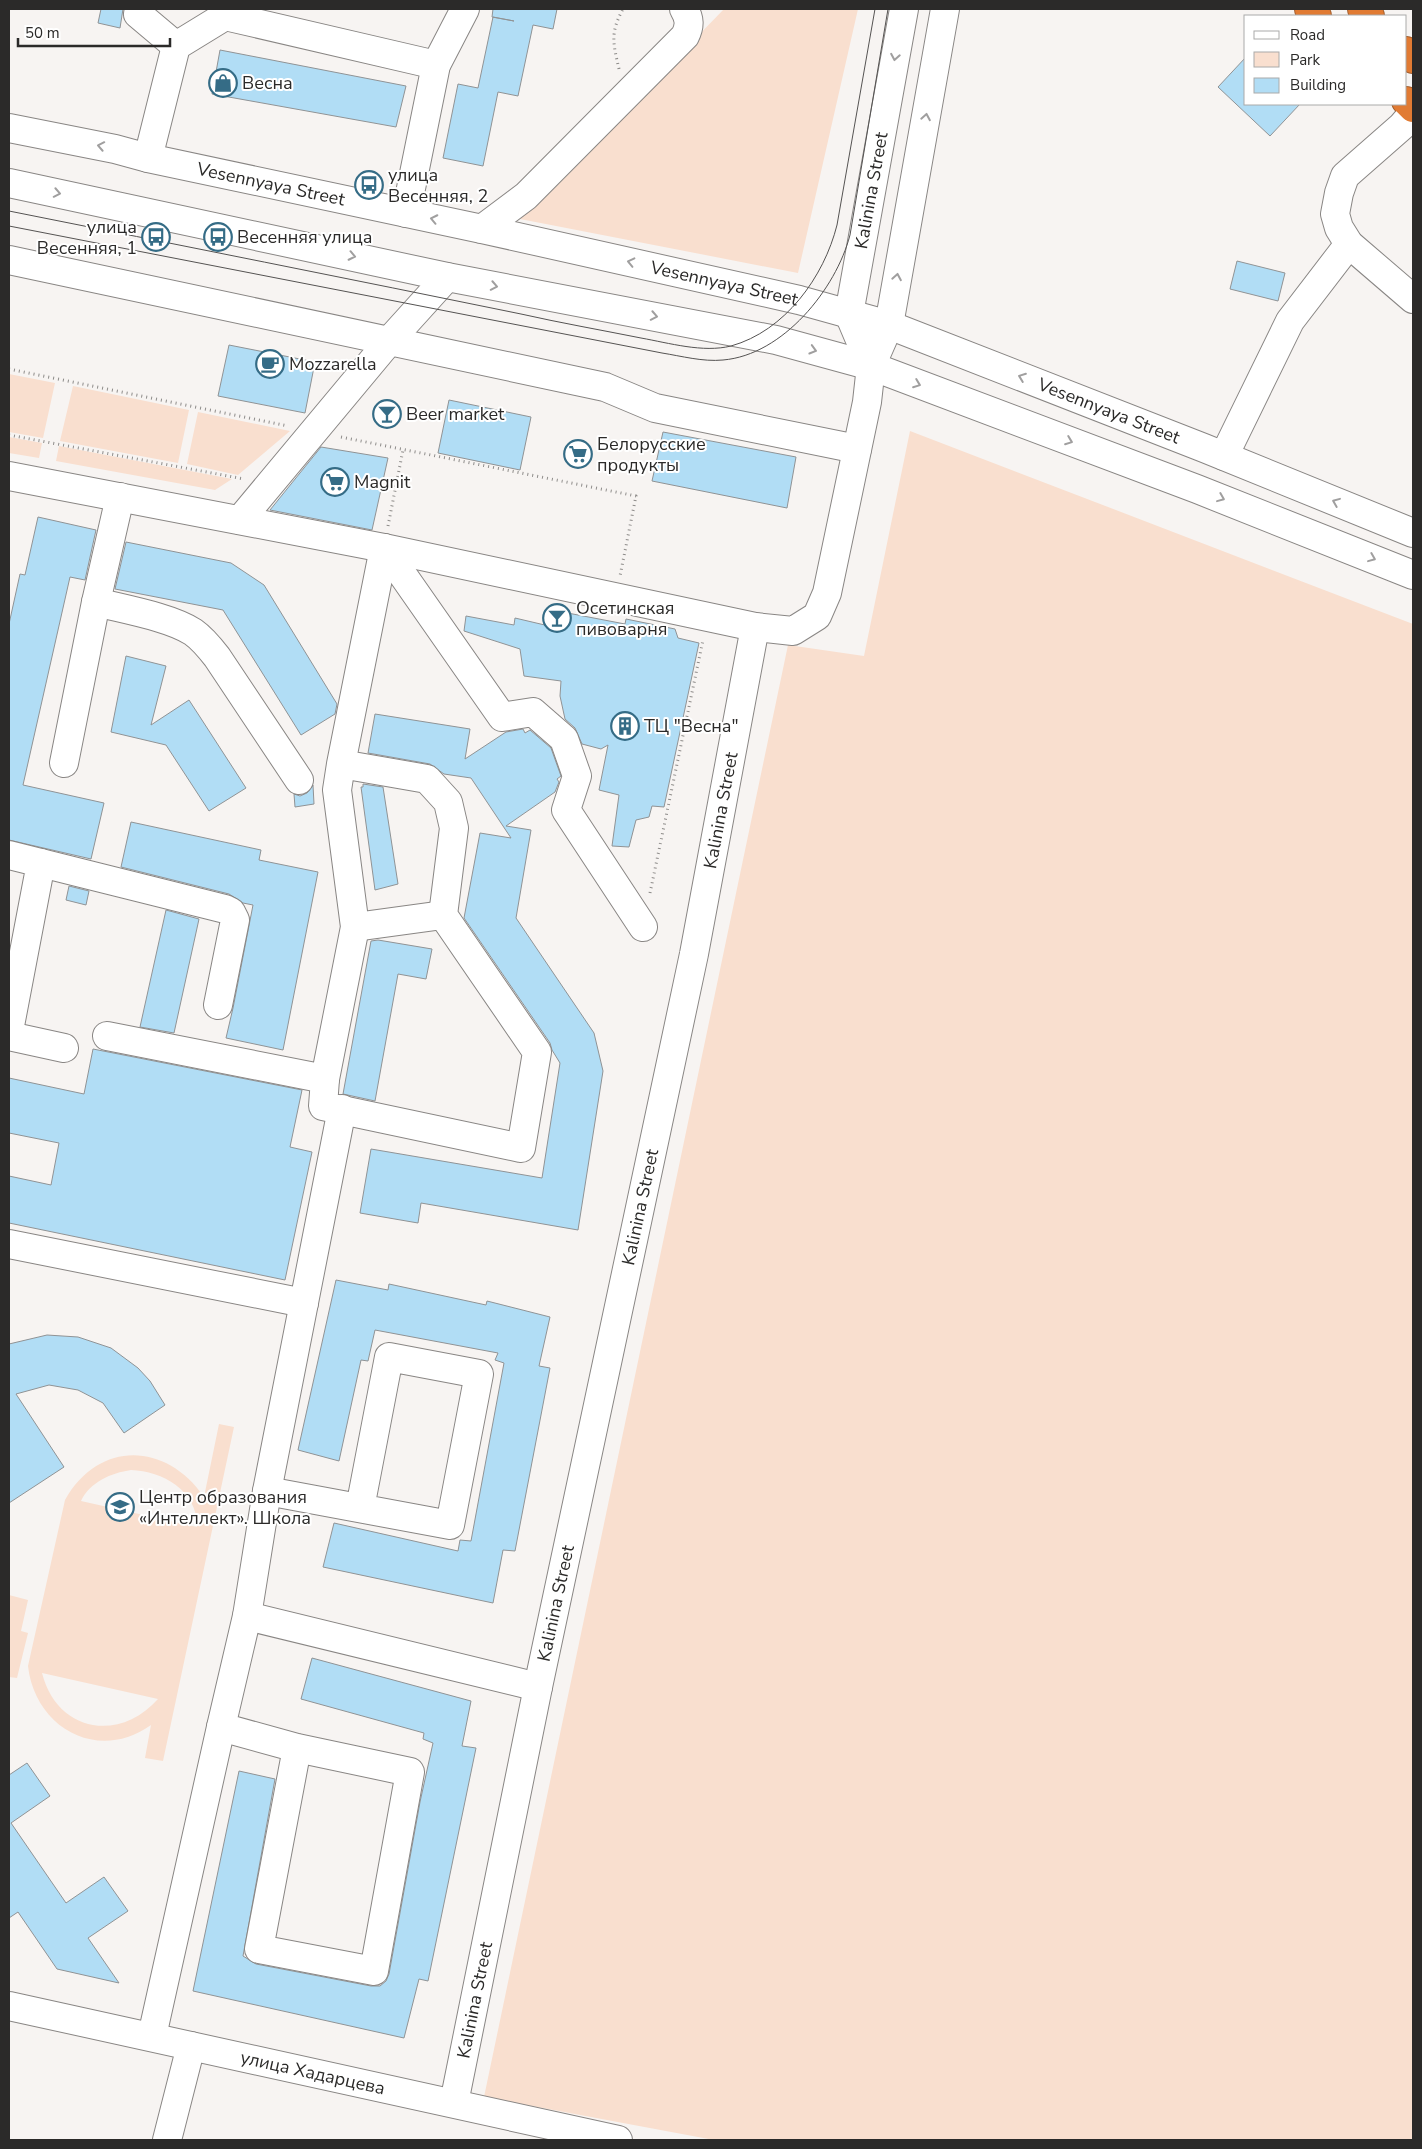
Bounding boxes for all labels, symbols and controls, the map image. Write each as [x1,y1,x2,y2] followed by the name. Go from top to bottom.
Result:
[18,15,170,47] scale bar
[1244,15,1407,105] legend
[25,23,60,43] text: 50 m
[1290,25,1325,45] text: Road
[1290,50,1320,70] text: Park
[891,52,901,61] one-way arrow
[208,68,238,98] shop icon: Весна
[242,71,293,95] place label: Весна
[1290,75,1346,95] text: Building
[921,113,931,121] one-way arrow
[849,129,894,251] street label: Kalinina Street
[96,142,105,152] one-way arrow
[194,157,348,212] street label: Vesennyaya Street
[388,163,488,208] place label: улица Весенняя, 2
[354,170,384,200] bus stop icon: улица Весенняя, 2
[52,187,61,198] one-way arrow
[430,214,439,225] one-way arrow
[37,215,137,260] place label: улица Весенняя, 1
[141,222,171,252] bus stop icon: улица Весенняя, 1
[203,222,233,252] bus stop icon: Весенняя улица
[237,225,373,249] place label: Весенняя улица
[348,250,357,261] one-way arrow
[647,255,801,312] street label: Vesennyaya Street
[627,257,636,268] one-way arrow
[892,272,902,281] one-way arrow
[490,280,499,290] one-way arrow
[650,311,658,321] one-way arrow
[808,344,817,355] one-way arrow
[255,349,285,379] cafe icon: Mozzarella
[289,352,377,376] place label: Mozzarella
[1033,372,1184,450] street label: Vesennyaya Street
[1018,373,1027,383] one-way arrow
[912,377,921,388] one-way arrow
[372,399,402,429] bar icon: Beer market
[406,402,505,426] place label: Beer market
[597,432,706,477] place label: Белорусские продукты
[1064,435,1073,445] one-way arrow
[563,439,593,469] supermarket icon: Белорусские продукты
[320,467,350,497] supermarket icon: Magnit
[354,470,411,494] place label: Magnit
[1216,492,1225,502] one-way arrow
[1332,498,1341,508] one-way arrow
[1367,552,1376,563] one-way arrow
[576,596,675,641] place label: Осетинская пивоварня
[542,603,572,633] bar icon: Осетинская пивоварня
[610,711,640,741] building icon: ТЦ "Весна"
[644,714,738,738] place label: ТЦ "Весна"
[698,749,744,871] street label: Kalinina Street
[616,1146,664,1268] street label: Kalinina Street
[139,1485,311,1530] place label: Центр образования «Интеллект». Школа
[105,1492,135,1522] school or university icon: Центр образования «Интеллект». Школа
[532,1542,580,1664] street label: Kalinina Street
[451,1939,498,2060] street label: Kalinina Street
[238,2045,387,2100] street label: улица Хадарцева

